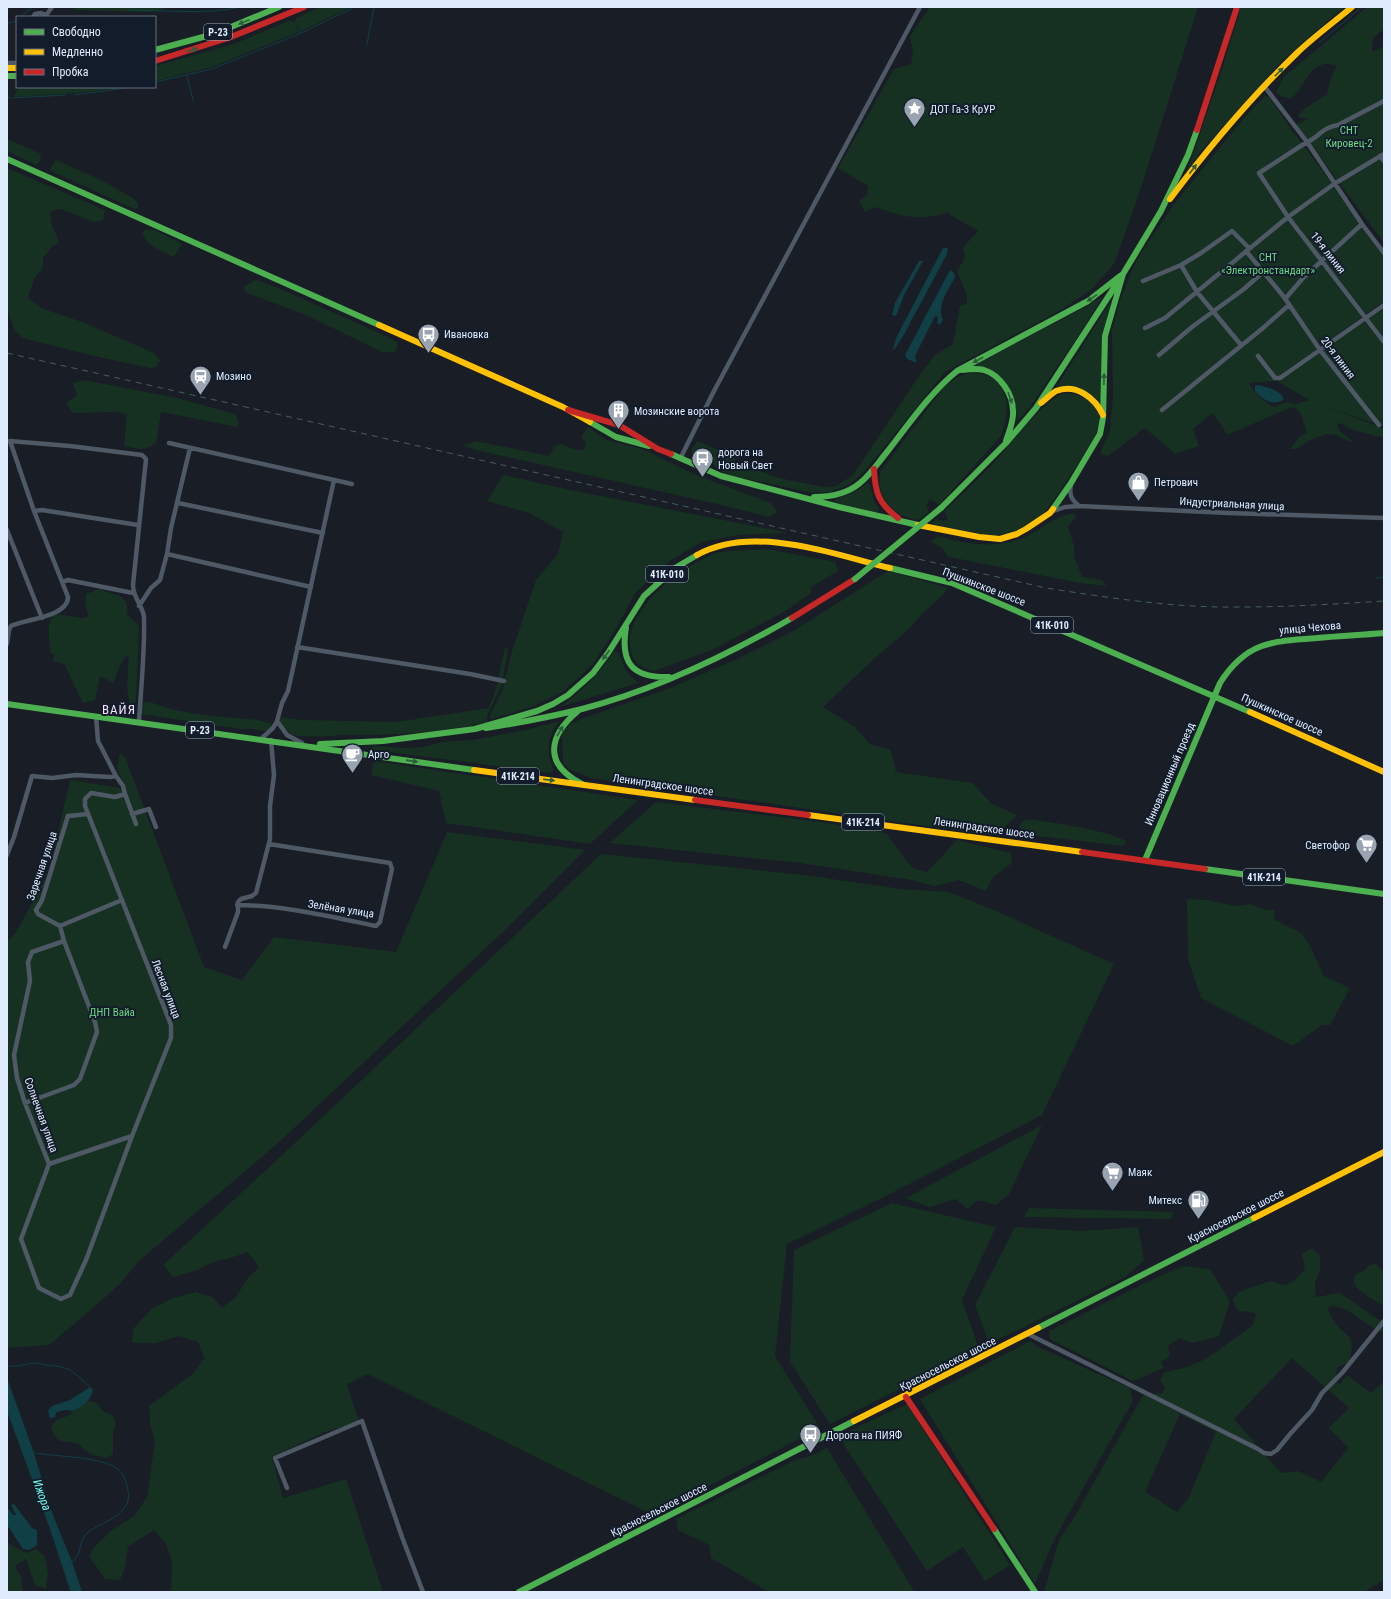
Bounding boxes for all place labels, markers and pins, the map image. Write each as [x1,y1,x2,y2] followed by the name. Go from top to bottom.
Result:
[901,96,927,129] place icon: ДОТ Га-3 КрУР
[930,103,995,116] place label: ДОТ Га-3 КрУР
[415,321,441,354] bus stop icon: Ивановка
[444,328,489,341] place label: Ивановка
[187,363,213,396] station icon: Мозино
[216,370,252,383] place label: Мозино
[605,398,631,431] building icon: Мозинские ворота
[634,405,719,418] place label: Мозинские ворота
[690,445,716,478] bus stop icon: дорога на Новый Свет
[718,446,773,472] place label: дорога на Новый Свет
[1125,469,1151,502] shop icon: Петрович
[1154,476,1198,489] place label: Петрович
[339,741,365,774] cafe icon: Арго
[368,748,390,761] place label: Арго
[1353,832,1379,865] supermarket icon: Светофор
[1305,839,1350,852] place label: Светофор
[1099,1159,1125,1192] supermarket icon: Маяк
[1128,1166,1153,1179] place label: Маяк
[1185,1187,1211,1220] fuel station icon: Митекс
[1148,1194,1182,1207] place label: Митекс
[798,1422,824,1455] bus stop icon: Дорога на ПИЯФ
[826,1429,902,1442] place label: Дорога на ПИЯФ

